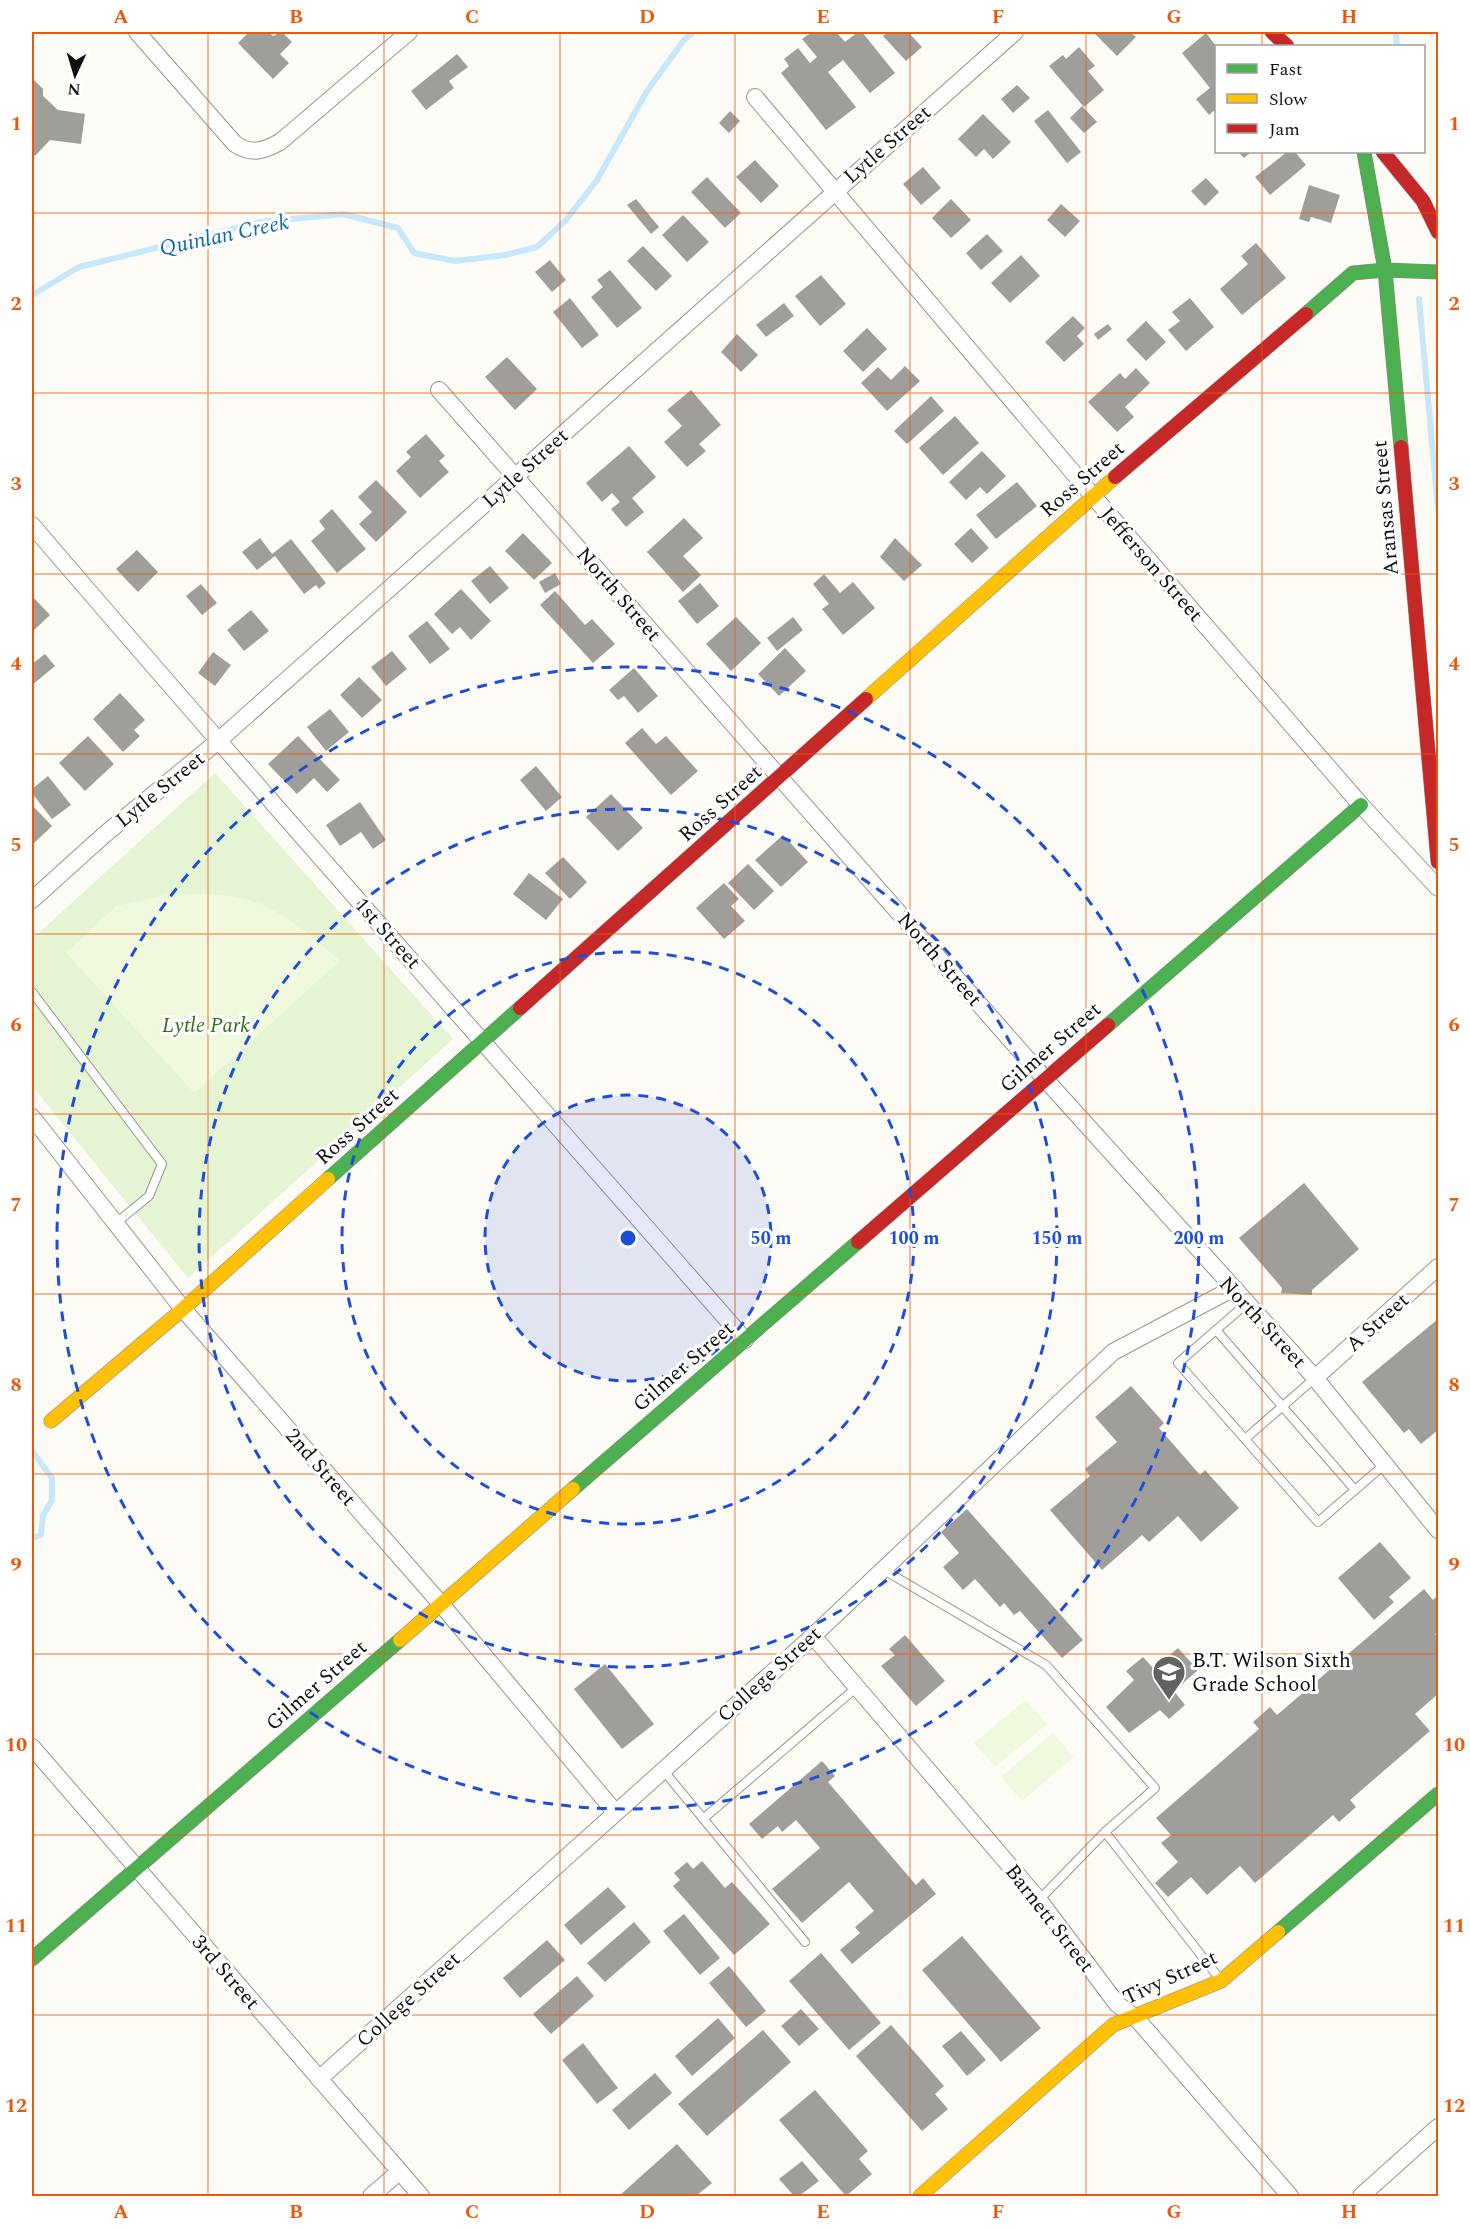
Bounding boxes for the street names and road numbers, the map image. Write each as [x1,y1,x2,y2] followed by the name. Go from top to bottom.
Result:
[837,97,939,192] street label: Lytle Street
[475,421,576,517] street label: Lytle Street
[1033,434,1132,526] street label: Ross Street
[1364,439,1408,577] street label: Aransas Street
[1092,500,1210,629] street label: Jefferson Street
[568,540,669,649] street label: North Street
[109,744,212,836] street label: Lytle Street
[671,757,770,850] street label: Ross Street
[346,891,428,977] street label: 1st Street
[889,905,990,1014] street label: North Street
[993,994,1109,1101] street label: Gilmer Street
[308,1080,407,1173] street label: Ross Street
[1211,1269,1314,1376] street label: North Street
[1339,1285,1417,1360] street label: A Street
[626,1313,742,1420] street label: Gilmer Street
[277,1421,363,1514] street label: 2nd Street
[710,1619,829,1730] street label: College Street
[259,1632,375,1739] street label: Gilmer Street
[997,1858,1102,1980] street label: Barnett Street
[183,1928,267,2017] street label: 3rd Street
[1118,1942,1223,2014] street label: Tivy Street
[349,1944,468,2055] street label: College Street

